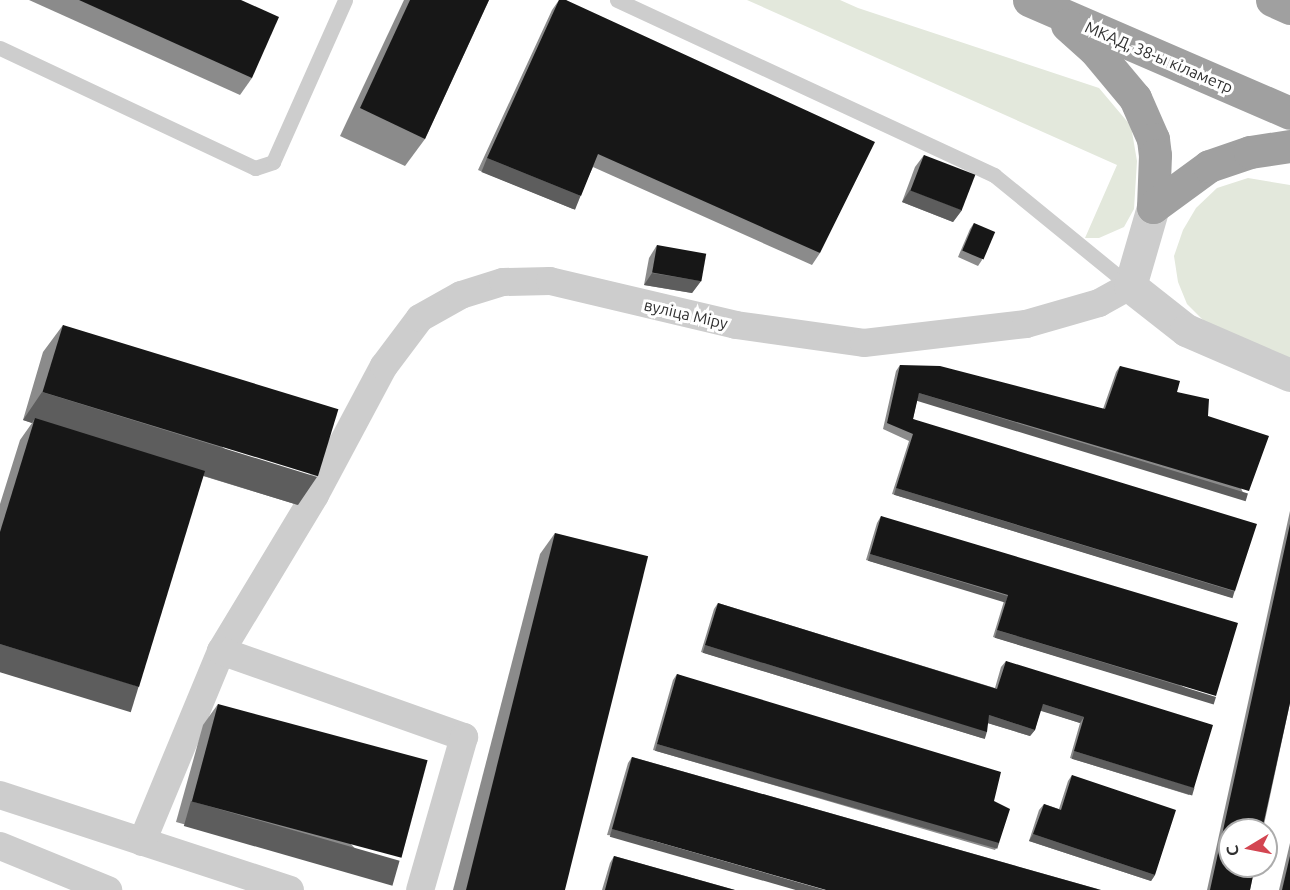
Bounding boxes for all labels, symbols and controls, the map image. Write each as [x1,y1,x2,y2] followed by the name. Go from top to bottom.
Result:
[1082,17,1236,97] street label: МКАД, 38-ы кіламетр
[642,295,730,333] street label: вуліца Міру
[1218,818,1278,878] north arrow
[1222,844,1242,857] text: С

